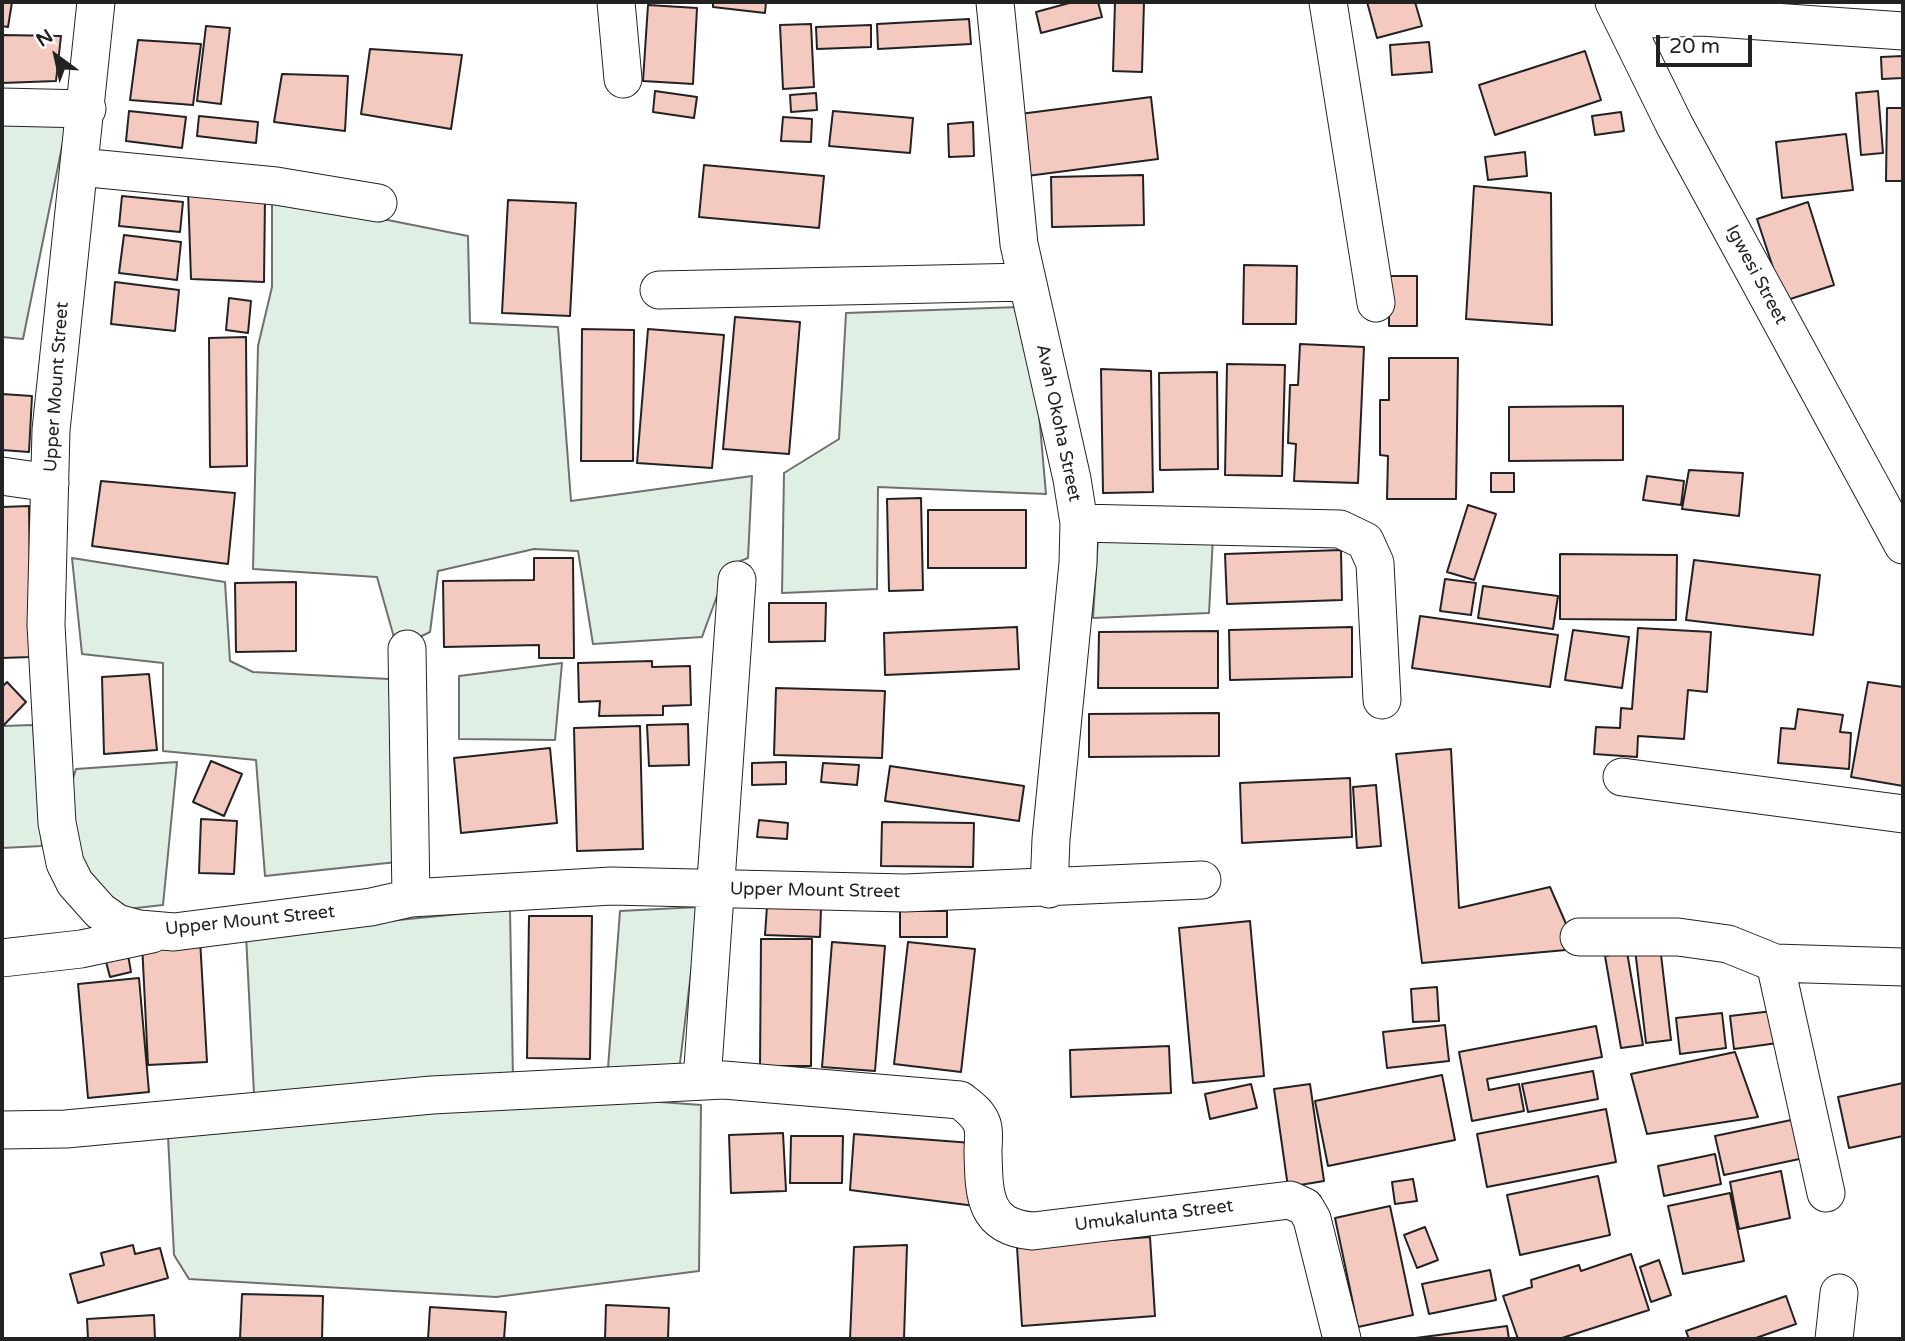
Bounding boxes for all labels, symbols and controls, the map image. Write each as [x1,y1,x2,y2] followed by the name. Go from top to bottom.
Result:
[21,21,91,91] north arrow
[1660,21,1756,65] scale bar
[32,25,57,52] text: N
[1669,34,1720,59] text: 20 m
[1721,221,1791,329] street label: Igwesi Street
[40,301,74,473] street label: Upper Mount Street
[1031,342,1085,504] street label: Avah Okoha Street
[730,879,900,903] street label: Upper Mount Street
[164,901,336,941] street label: Upper Mount Street
[1073,1196,1235,1236] street label: Umukalunta Street

